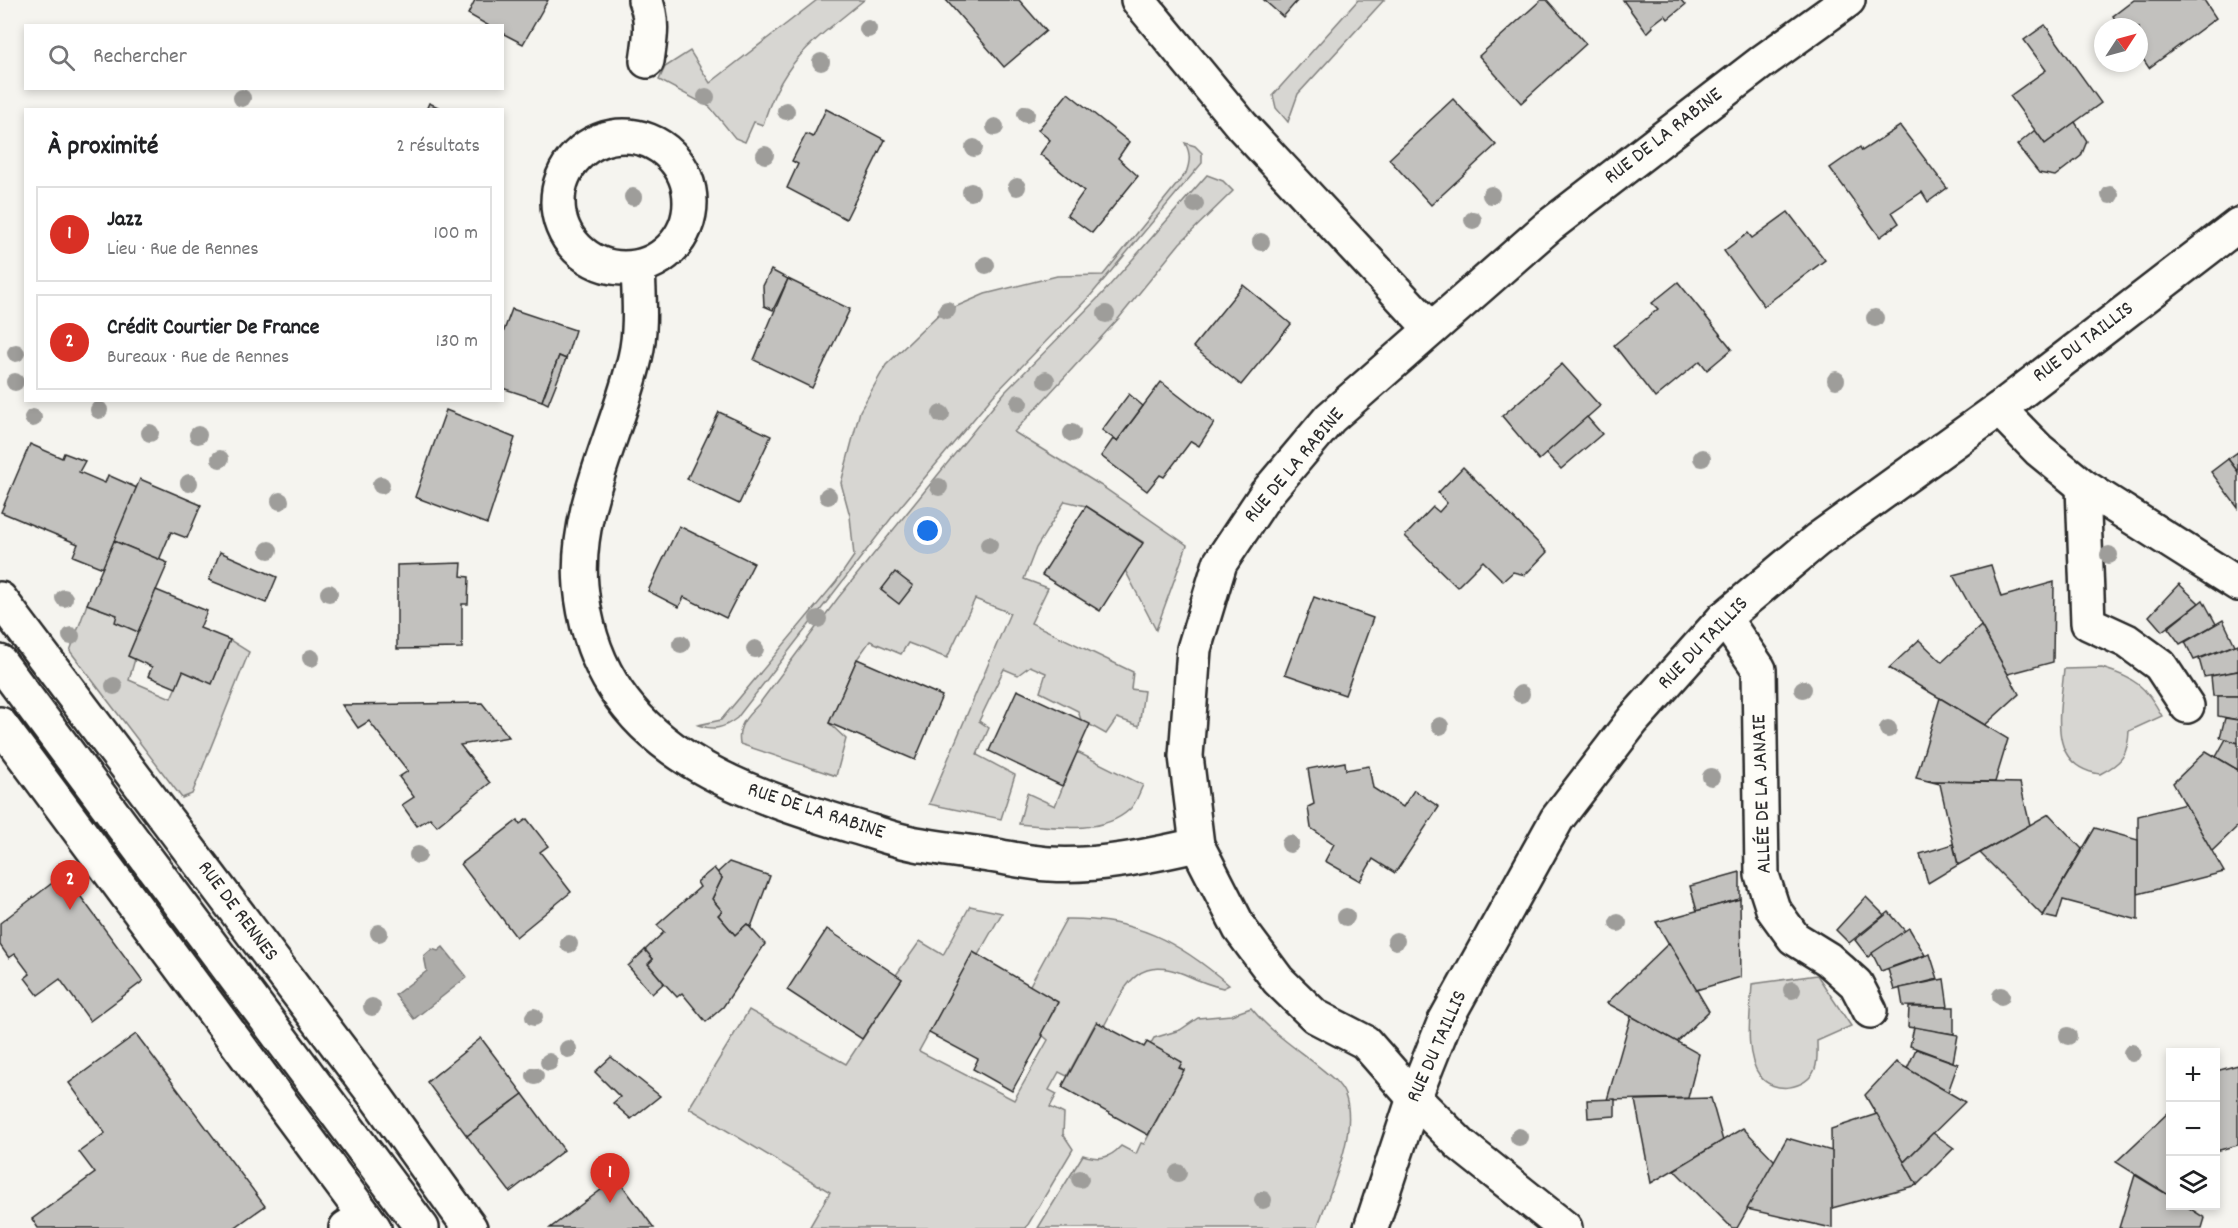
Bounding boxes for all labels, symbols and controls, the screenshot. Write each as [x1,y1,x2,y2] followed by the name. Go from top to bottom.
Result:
[2094,18,2148,72] north arrow
[24,24,504,90] search box
[45,41,78,74] icon: search
[93,42,187,73] text: Rechercher
[1598,81,1730,193] street label: RUE DE LA RABINE
[48,129,158,166] text: À proximité
[396,133,480,161] text: 2 résultats
[107,205,142,236] text: Jazz
[67,220,72,248] text: 1
[434,220,478,248] text: 100 m
[107,236,259,264] text: Lieu · Rue de Rennes
[2027,295,2141,391] street label: RUE DU TAILLIS
[107,313,319,344] text: Crédit Courtier De France
[65,328,74,356] text: 2
[436,328,478,356] text: 130 m
[107,344,289,372] text: Bureaux · Rue de Rennes
[1238,401,1353,530] street label: RUE DE LA RABINE
[913,516,942,545] your location
[1652,590,1756,698] street label: RUE DU TAILLIS
[1745,713,1781,874] street label: ALLÉE DE LA JANAIE
[743,776,889,848] street label: RUE DE LA RABINE
[189,855,285,969] street label: RUE DE RENNES
[50,860,90,910] pin: 2
[1400,986,1476,1108] street label: RUE DU TAILLIS
[2166,1048,2220,1210] map controls
[2166,1048,2220,1102] button: +
[2166,1102,2220,1156] button: −
[590,1154,630,1203] pin: 1
[2166,1156,2220,1210] button: layers

